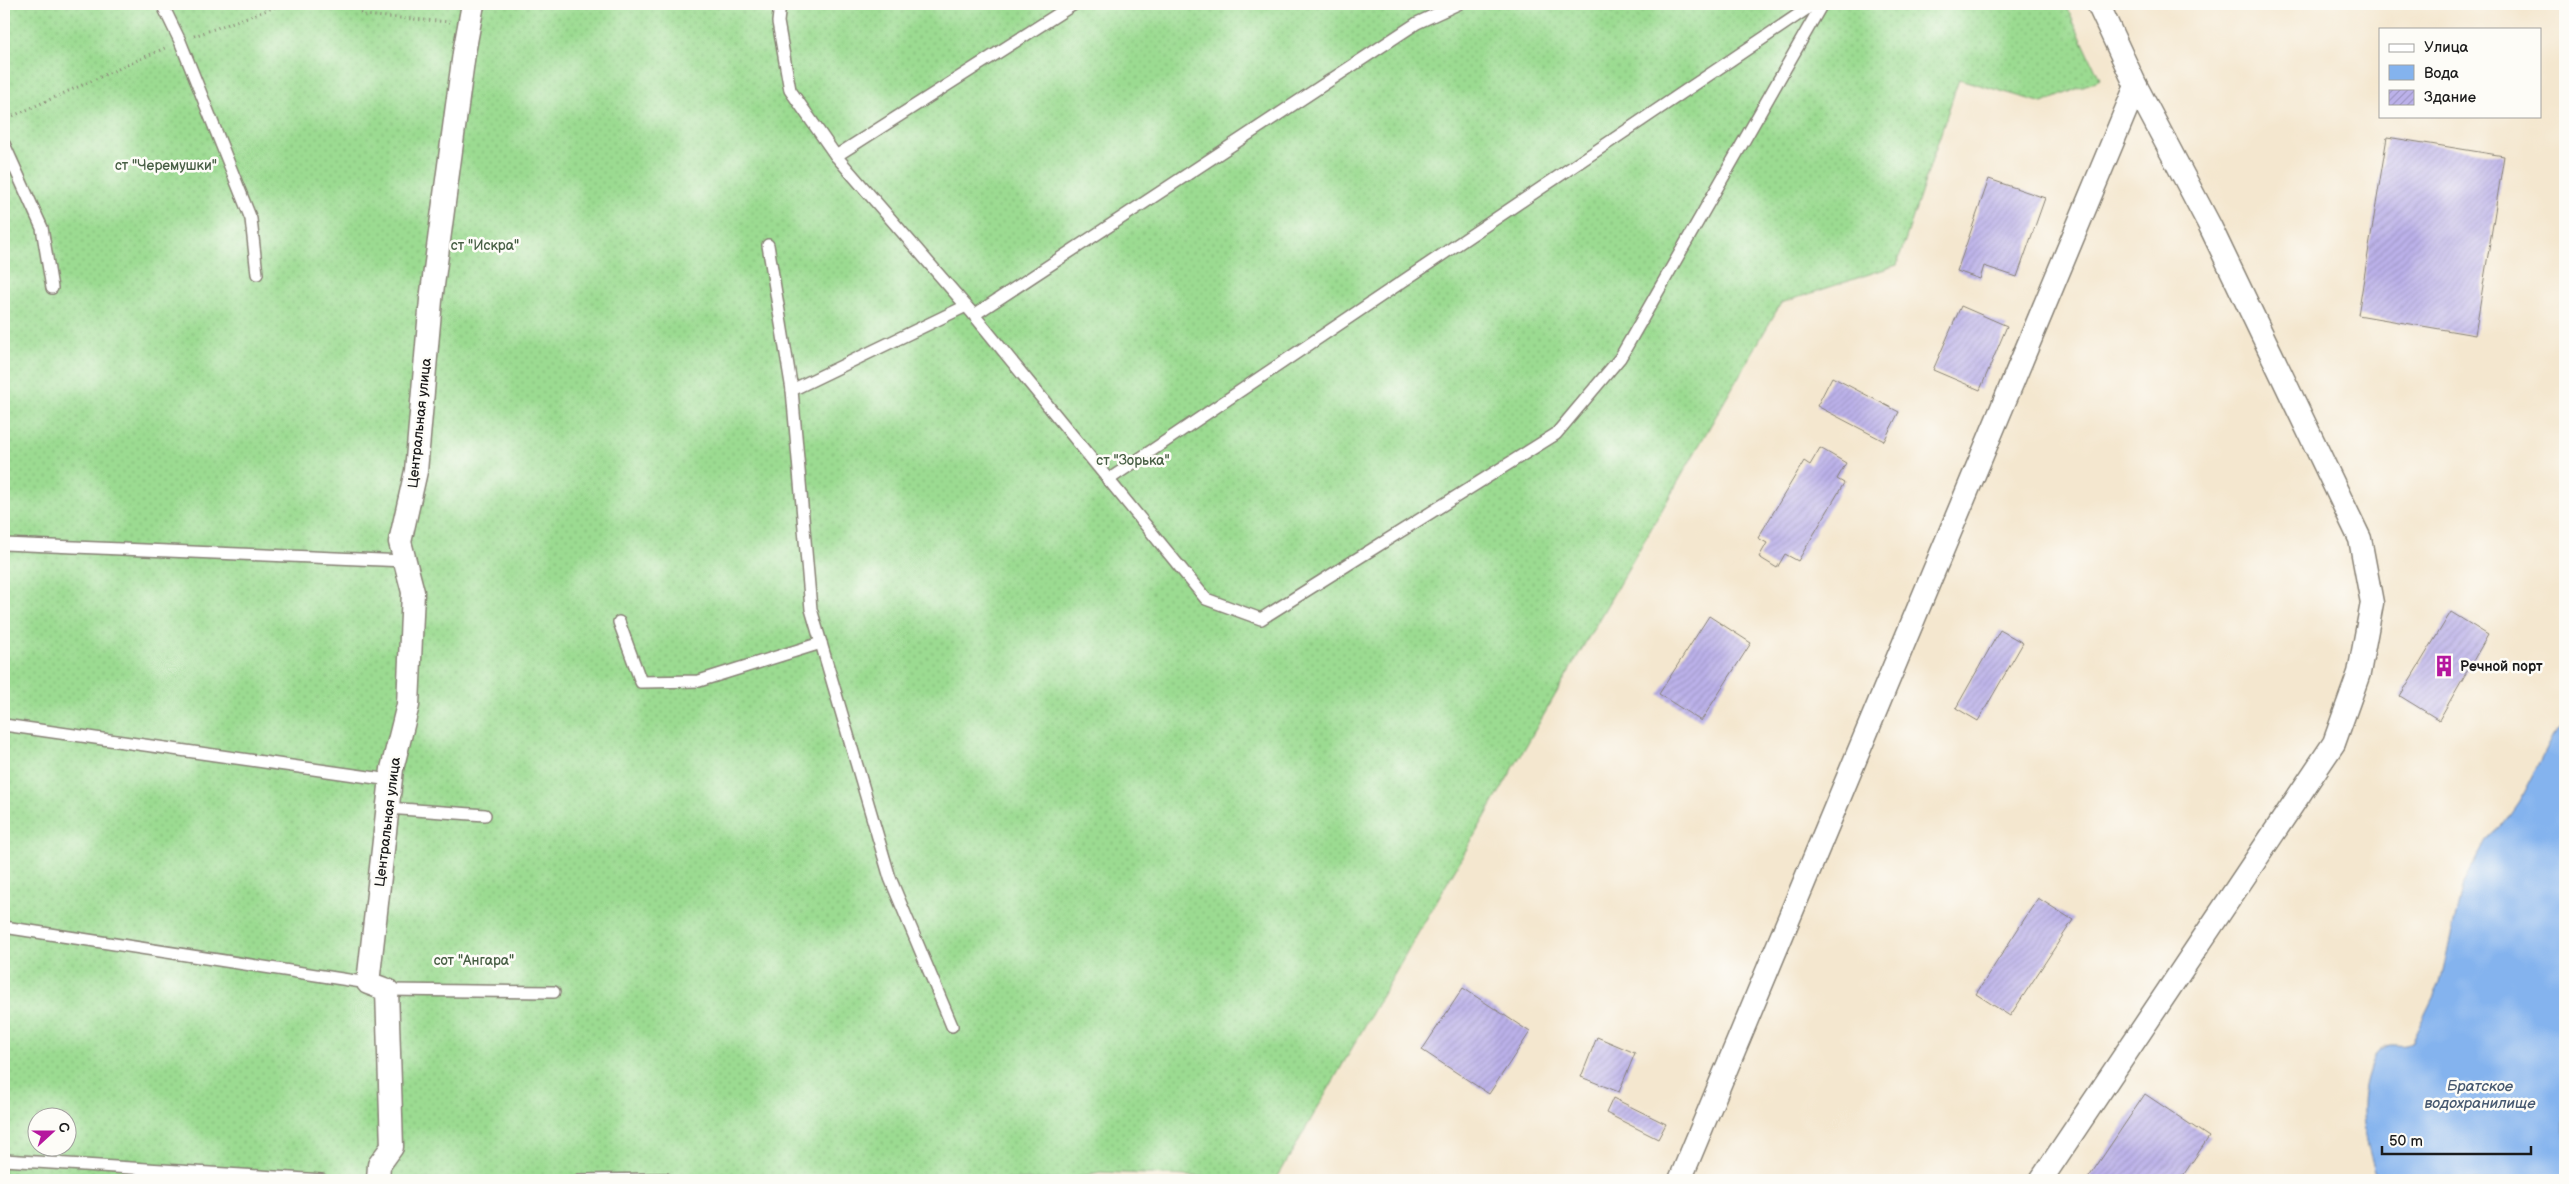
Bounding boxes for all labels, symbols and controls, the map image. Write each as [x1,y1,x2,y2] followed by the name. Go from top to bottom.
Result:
[2379,28,2542,118] legend
[2424,38,2469,57] text: Улица
[2424,64,2459,83] text: Вода
[2424,88,2476,107] text: Здание
[115,157,217,174] park label: ст "Черемушки"
[451,237,519,254] park label: ст "Искра"
[404,357,435,489] street label: Центральная улица
[1096,452,1170,469] park label: ст "Зорька"
[2431,653,2457,679] building icon: Речной порт
[2460,658,2543,675] place label: Речной порт
[371,756,404,888] street label: Центральная улица
[434,952,514,969] park label: сот "Ангара"
[2424,1077,2536,1113] water label: Братское водохранилище
[28,1106,78,1156] north arrow
[54,1120,73,1135] text: С
[2382,1124,2530,1156] scale bar
[2389,1132,2423,1151] text: 50 m

